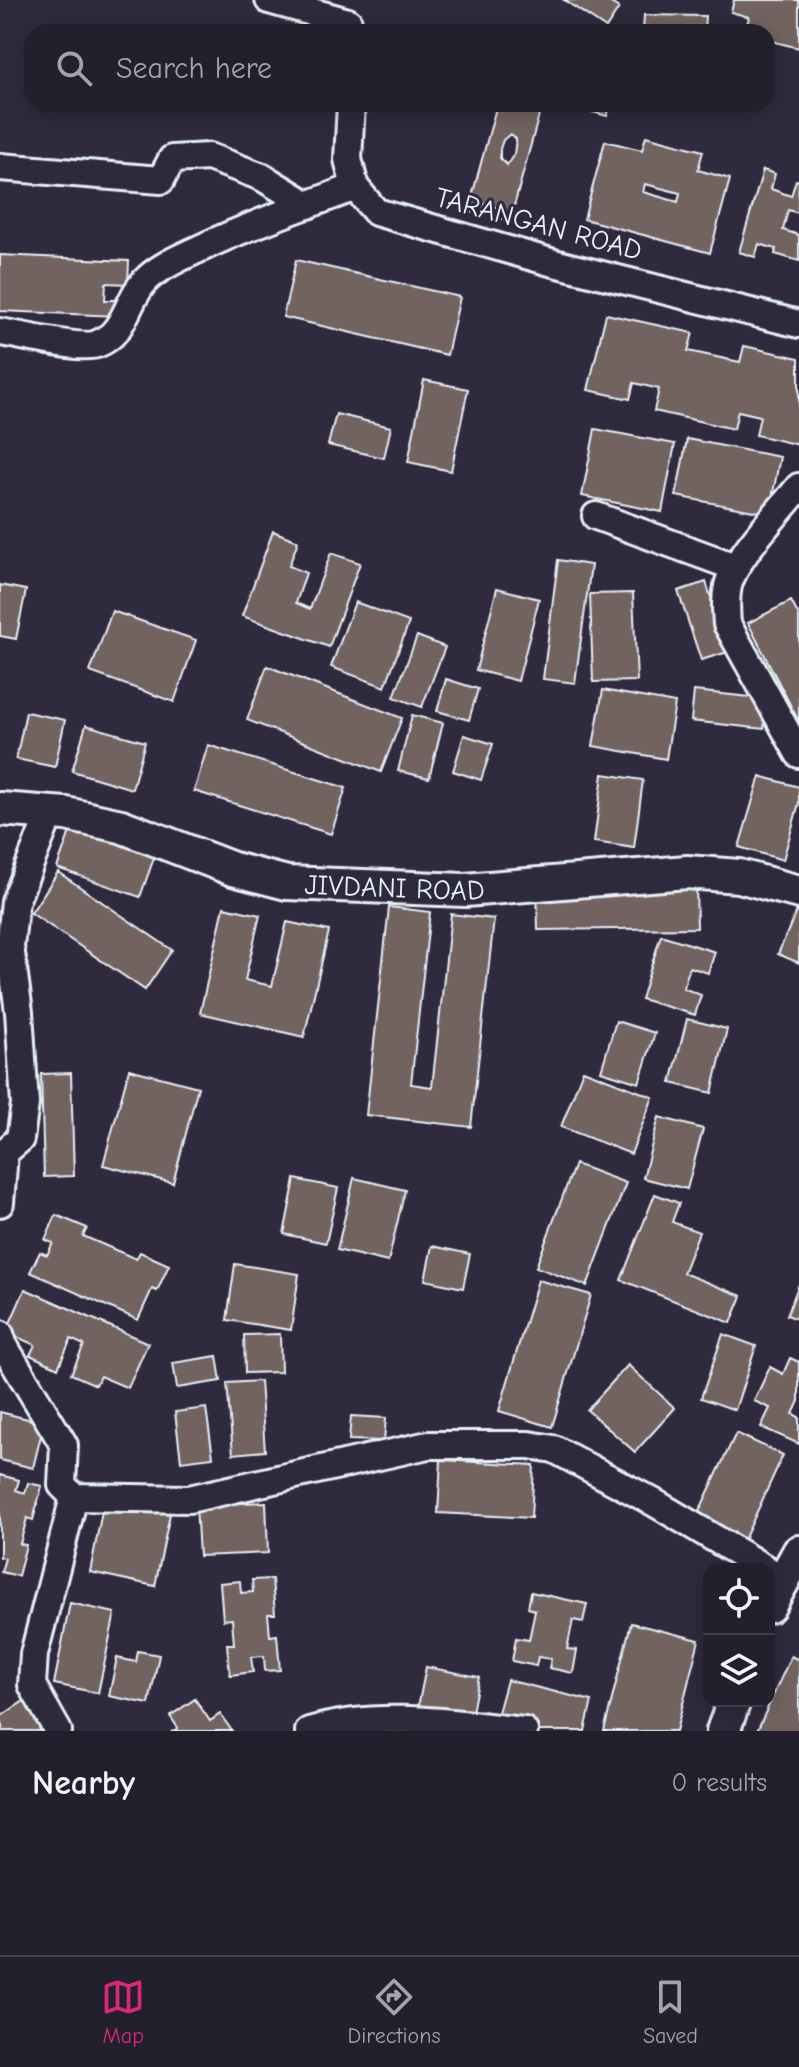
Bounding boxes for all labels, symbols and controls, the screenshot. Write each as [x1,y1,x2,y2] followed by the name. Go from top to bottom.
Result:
[24,24,775,112] search box
[52,46,96,90] icon: search
[116,51,272,86] text: Search here
[432,181,645,267] street label: TARANGAN ROAD
[304,869,486,907] street label: JIVDANI ROAD
[703,1563,775,1707] map controls
[703,1563,775,1635] button: locate
[703,1635,775,1707] button: layers
[32,1763,135,1803] text: Nearby
[672,1768,767,1798] text: 0 results
[101,1975,145,2049] tab: Map
[348,1975,441,2049] tab: Directions
[643,1975,698,2049] tab: Saved

